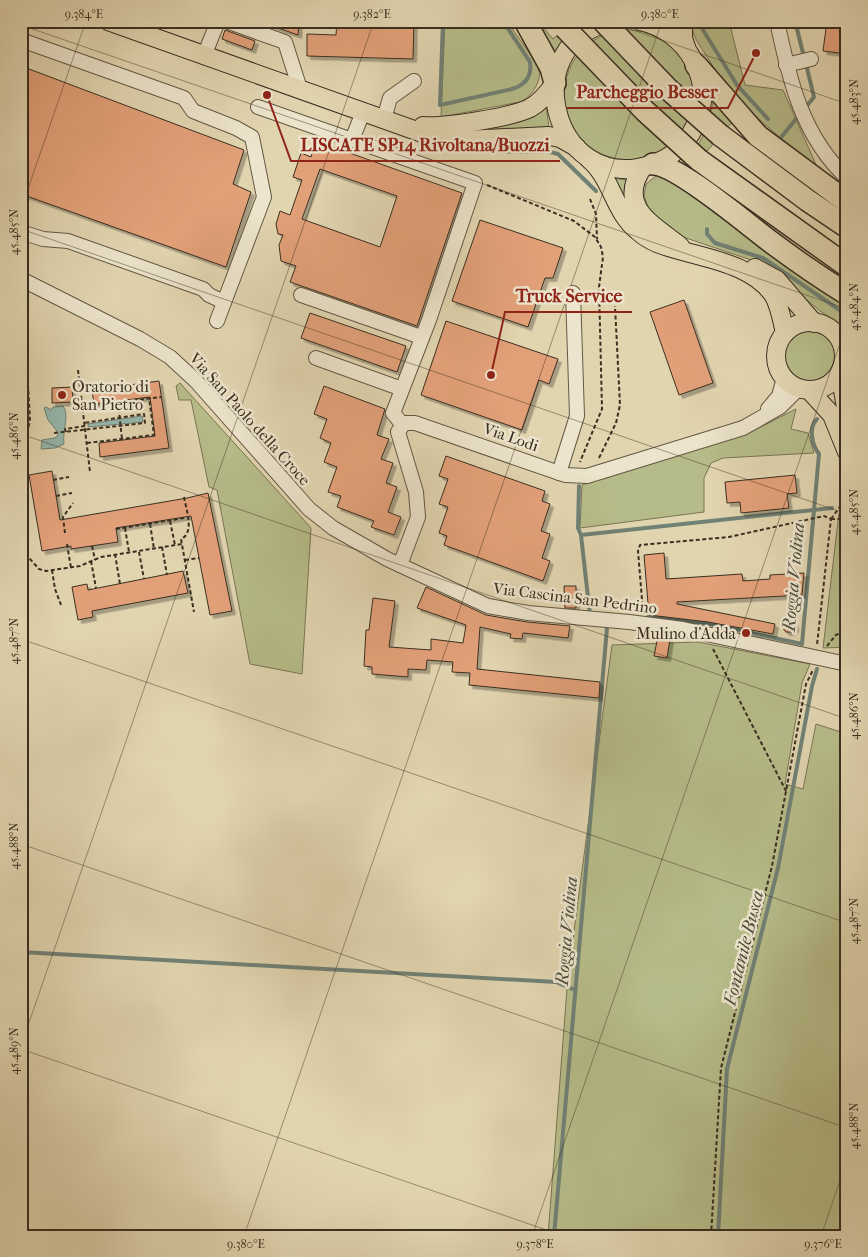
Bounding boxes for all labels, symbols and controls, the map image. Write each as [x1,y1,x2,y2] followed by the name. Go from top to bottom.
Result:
[65,7,103,21] text: 9.384°E
[353,7,391,21] text: 9.382°E
[641,7,679,21] text: 9.380°E
[567,75,728,108] callout: Parcheggio Besser
[847,79,861,125] text: 45.483°N
[576,82,718,103] text: Parcheggio Besser
[291,128,560,161] callout: LISCATE SP14 Rivoltana/Buozzi
[300,135,550,156] text: LISCATE SP14 Rivoltana/Buozzi
[7,209,21,255] text: 45.485°N
[505,279,632,312] callout: Truck Service
[847,283,861,331] text: 45.484°N
[515,286,622,307] text: Truck Service
[185,348,315,489] street label: Via San Paolo della Croce
[72,377,149,414] place label: Oratorio di San Pietro
[56,389,68,401] marker: Oratorio di San Pietro
[7,412,21,460] text: 45.486°N
[480,418,541,455] street label: Via Lodi
[847,489,861,535] text: 45.485°N
[779,522,809,633] water label: Roggia Violina
[491,578,658,617] street label: Via Cascina San Pedrino
[7,618,21,664] text: 45.487°N
[636,624,737,643] place label: Mulino d'Adda
[740,627,752,639] marker: Mulino d'Adda
[847,692,861,740] text: 45.486°N
[7,822,21,870] text: 45.488°N
[552,876,582,987] water label: Roggia Violina
[719,888,768,1009] water label: Fontanile Busca
[847,898,861,944] text: 45.487°N
[7,1027,21,1075] text: 45.489°N
[847,1102,861,1150] text: 45.488°N
[227,1237,265,1251] text: 9.380°E
[516,1237,554,1251] text: 9.378°E
[804,1237,842,1251] text: 9.376°E

